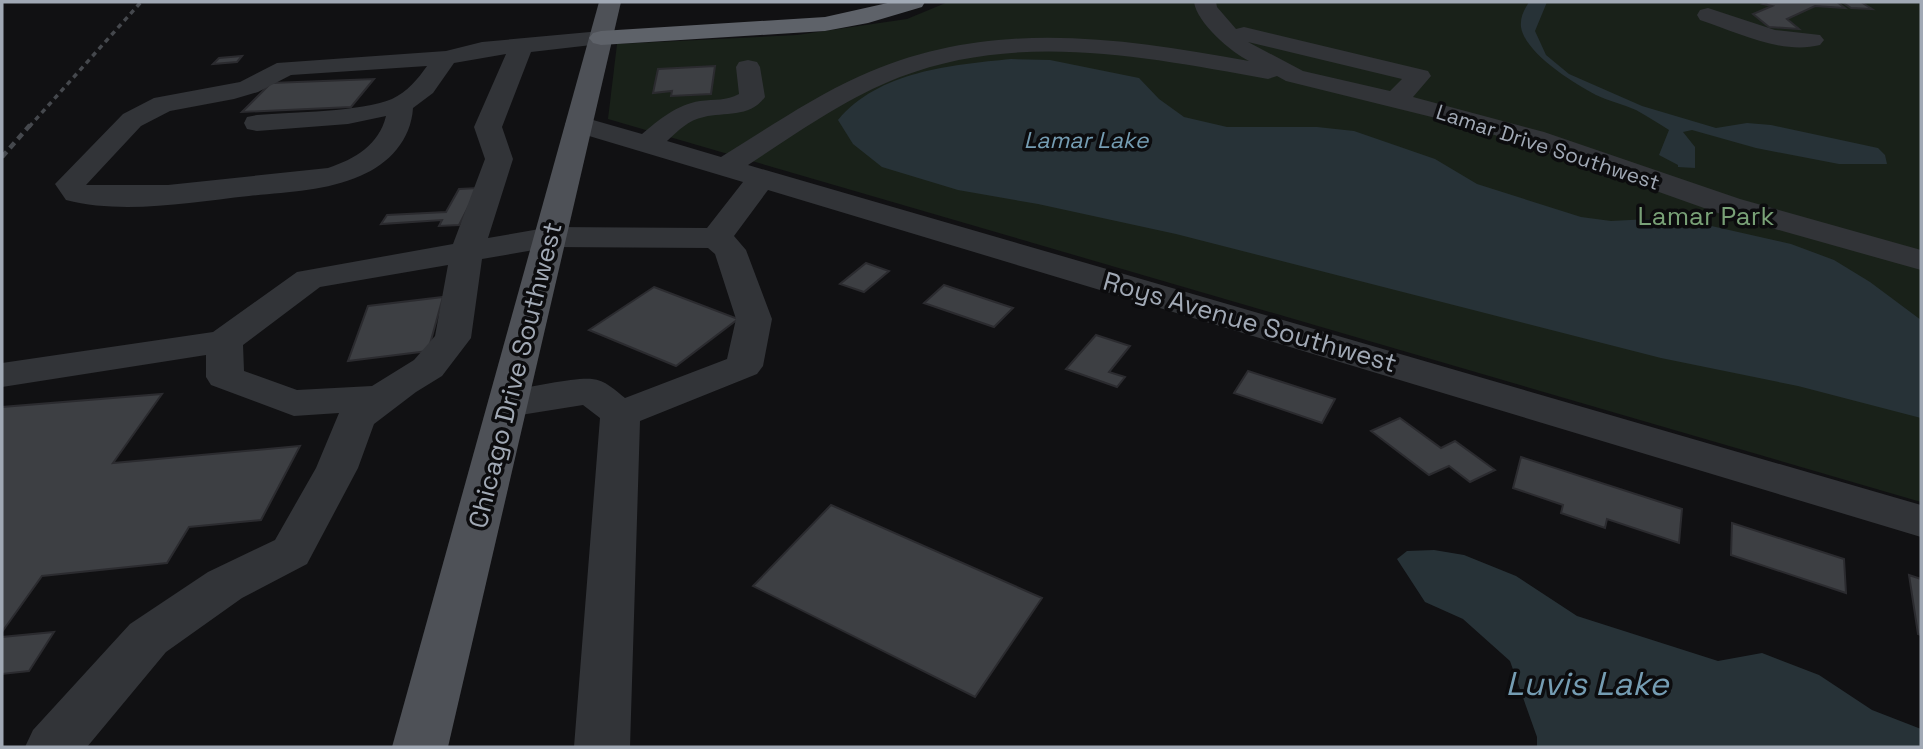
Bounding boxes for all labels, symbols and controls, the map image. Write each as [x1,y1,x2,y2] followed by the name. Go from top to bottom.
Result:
[1433,98,1663,196] street label: Lamar Drive Southwest
[1024,125,1150,155] water label: Lamar Lake
[1637,199,1775,233] park label: Lamar Park
[460,218,570,532] street label: Chicago Drive Southwest
[1099,264,1401,380] street label: Roys Avenue Southwest
[1505,663,1670,705] water label: Luvis Lake

